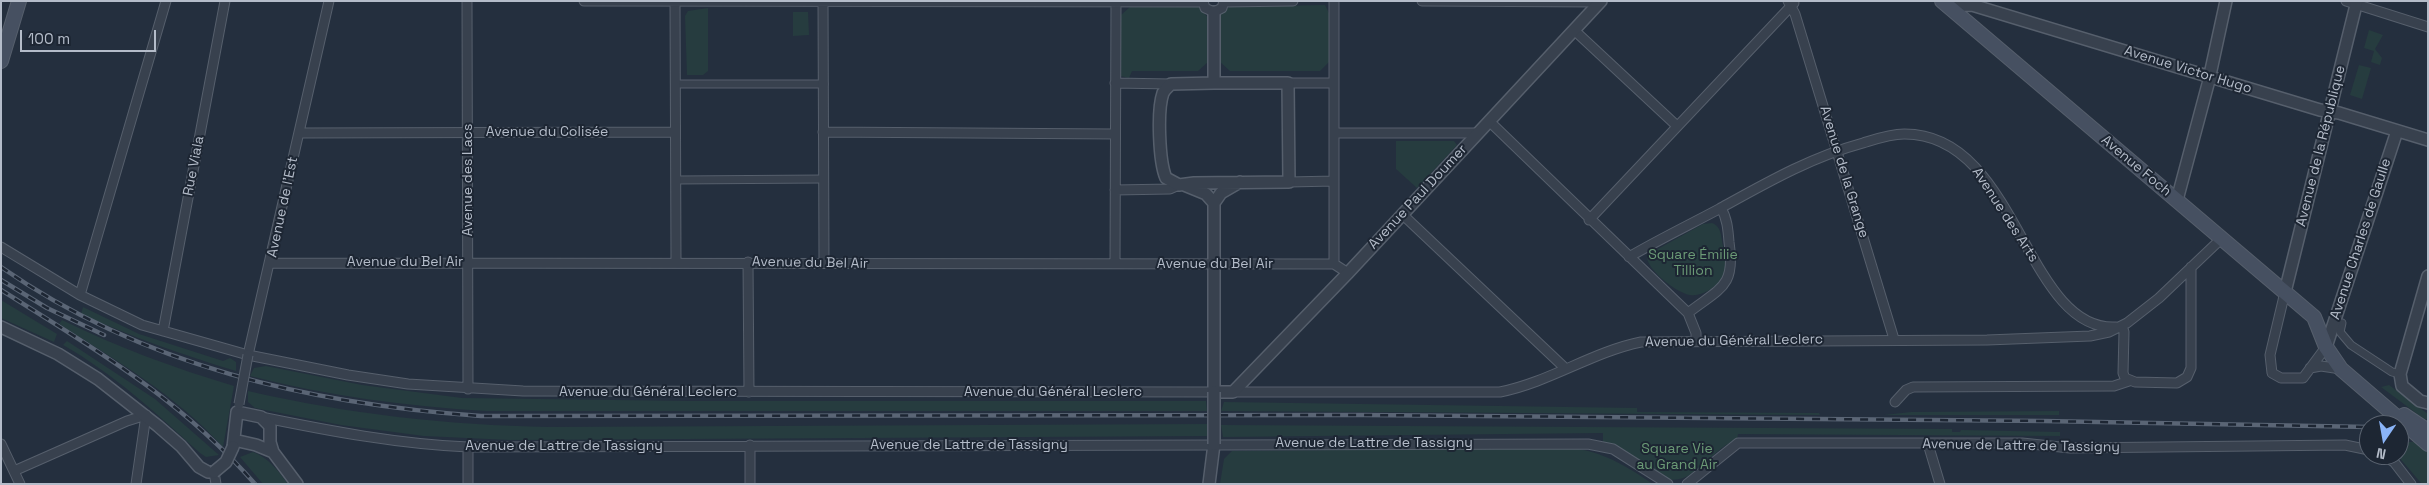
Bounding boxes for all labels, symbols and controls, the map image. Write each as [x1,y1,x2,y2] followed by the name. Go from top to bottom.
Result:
[22,20,159,52] scale bar
[28,29,70,48] text: 100 m
[2122,43,2254,97] street label: Avenue Victor Hugo
[2293,64,2349,228] street label: Avenue de la République
[1816,104,1872,240] street label: Avenue de la Grange
[460,124,476,236] street label: Avenue des Lacs
[486,124,608,140] street label: Avenue du Colisée
[2098,132,2174,200] street label: Avenue Foch
[180,134,208,198] street label: Rue Viala
[1365,141,1471,253] street label: Avenue Paul Doumer
[264,155,302,259] street label: Avenue de l'Est
[2327,156,2395,322] street label: Avenue Charles de Gaulle
[1968,165,2042,265] street label: Avenue des Arts
[1648,247,1738,280] park label: Square Émilie Tillion
[347,254,463,270] street label: Avenue du Bel Air
[752,254,868,272] street label: Avenue du Bel Air
[1157,256,1273,272] street label: Avenue du Bel Air
[1645,331,1823,351] street label: Avenue du Général Leclerc
[559,384,737,400] street label: Avenue du Général Leclerc
[964,384,1142,400] street label: Avenue du Général Leclerc
[2359,415,2409,465] north arrow
[1275,435,1473,451] street label: Avenue de Lattre de Tassigny
[1922,436,2120,456] street label: Avenue de Lattre de Tassigny
[870,437,1068,453] street label: Avenue de Lattre de Tassigny
[465,438,663,454] street label: Avenue de Lattre de Tassigny
[1636,441,1718,474] park label: Square Vie au Grand Air
[2375,444,2388,463] text: N

